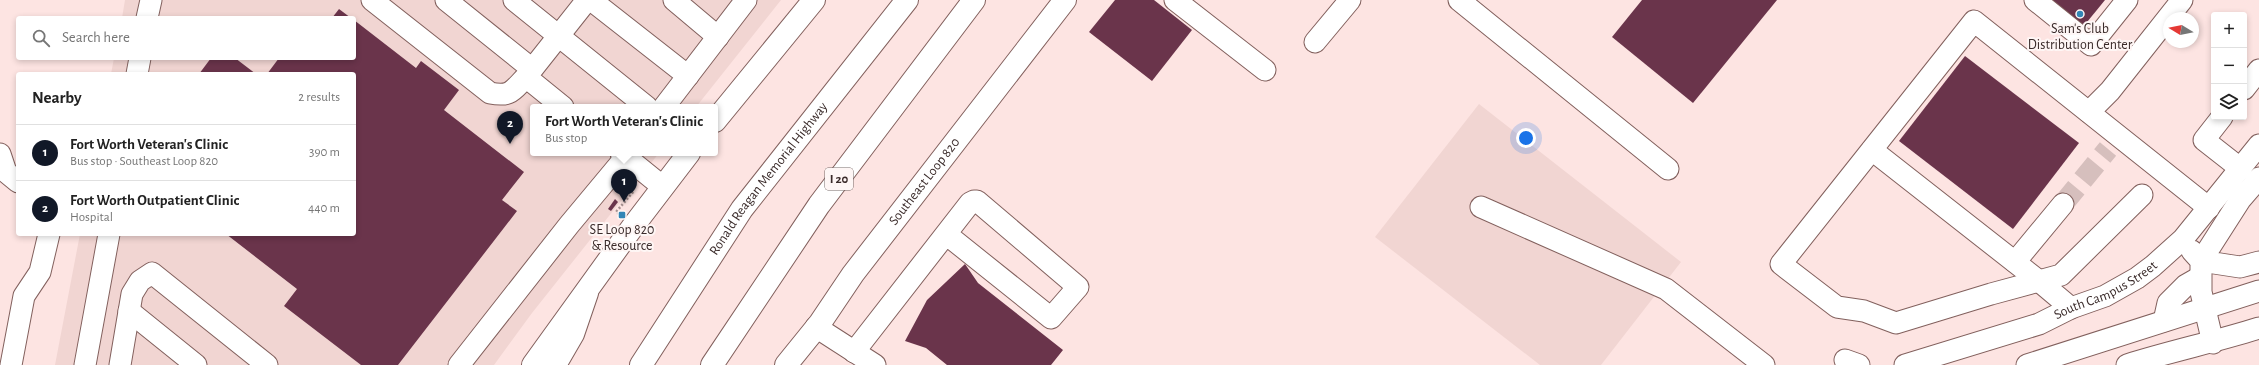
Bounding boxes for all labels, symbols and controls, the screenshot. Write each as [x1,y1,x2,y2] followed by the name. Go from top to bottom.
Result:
[2075,9,2085,19] marker: Sam's Club Distribution Center
[2163,12,2199,48] north arrow
[2211,12,2247,120] map controls
[2211,12,2247,48] button: +
[16,16,356,60] search box
[2028,22,2133,52] place label: Sam's Club Distribution Center
[30,27,52,49] icon: search
[62,30,130,45] text: Search here
[2211,48,2247,84] button: −
[2211,84,2247,120] button: layers
[32,89,82,106] text: Nearby
[298,91,340,104] text: 2 results
[707,100,830,258] street label: Ronald Reagan Memorial Highway
[530,104,718,156] popup
[497,111,523,144] pin: 2
[545,114,703,129] text: Fort Worth Veteran's Clinic
[1516,128,1536,148] your location
[545,132,587,145] text: Bus stop
[886,135,963,228] street label: Southeast Loop 820
[70,137,228,152] text: Fort Worth Veteran's Clinic
[43,146,47,159] text: 1
[309,146,340,159] text: 390 m
[70,155,218,168] text: Bus stop · Southeast Loop 820
[825,168,853,190] road number: I 20
[611,169,637,202] pin: 1
[70,193,239,208] text: Fort Worth Outpatient Clinic
[42,202,48,215] text: 2
[308,202,340,215] text: 440 m
[617,210,627,220] marker: SE Loop 820 & Resource
[70,211,113,224] text: Hospital
[590,223,654,253] place label: SE Loop 820 & Resource
[2052,258,2161,322] street label: South Campus Street

